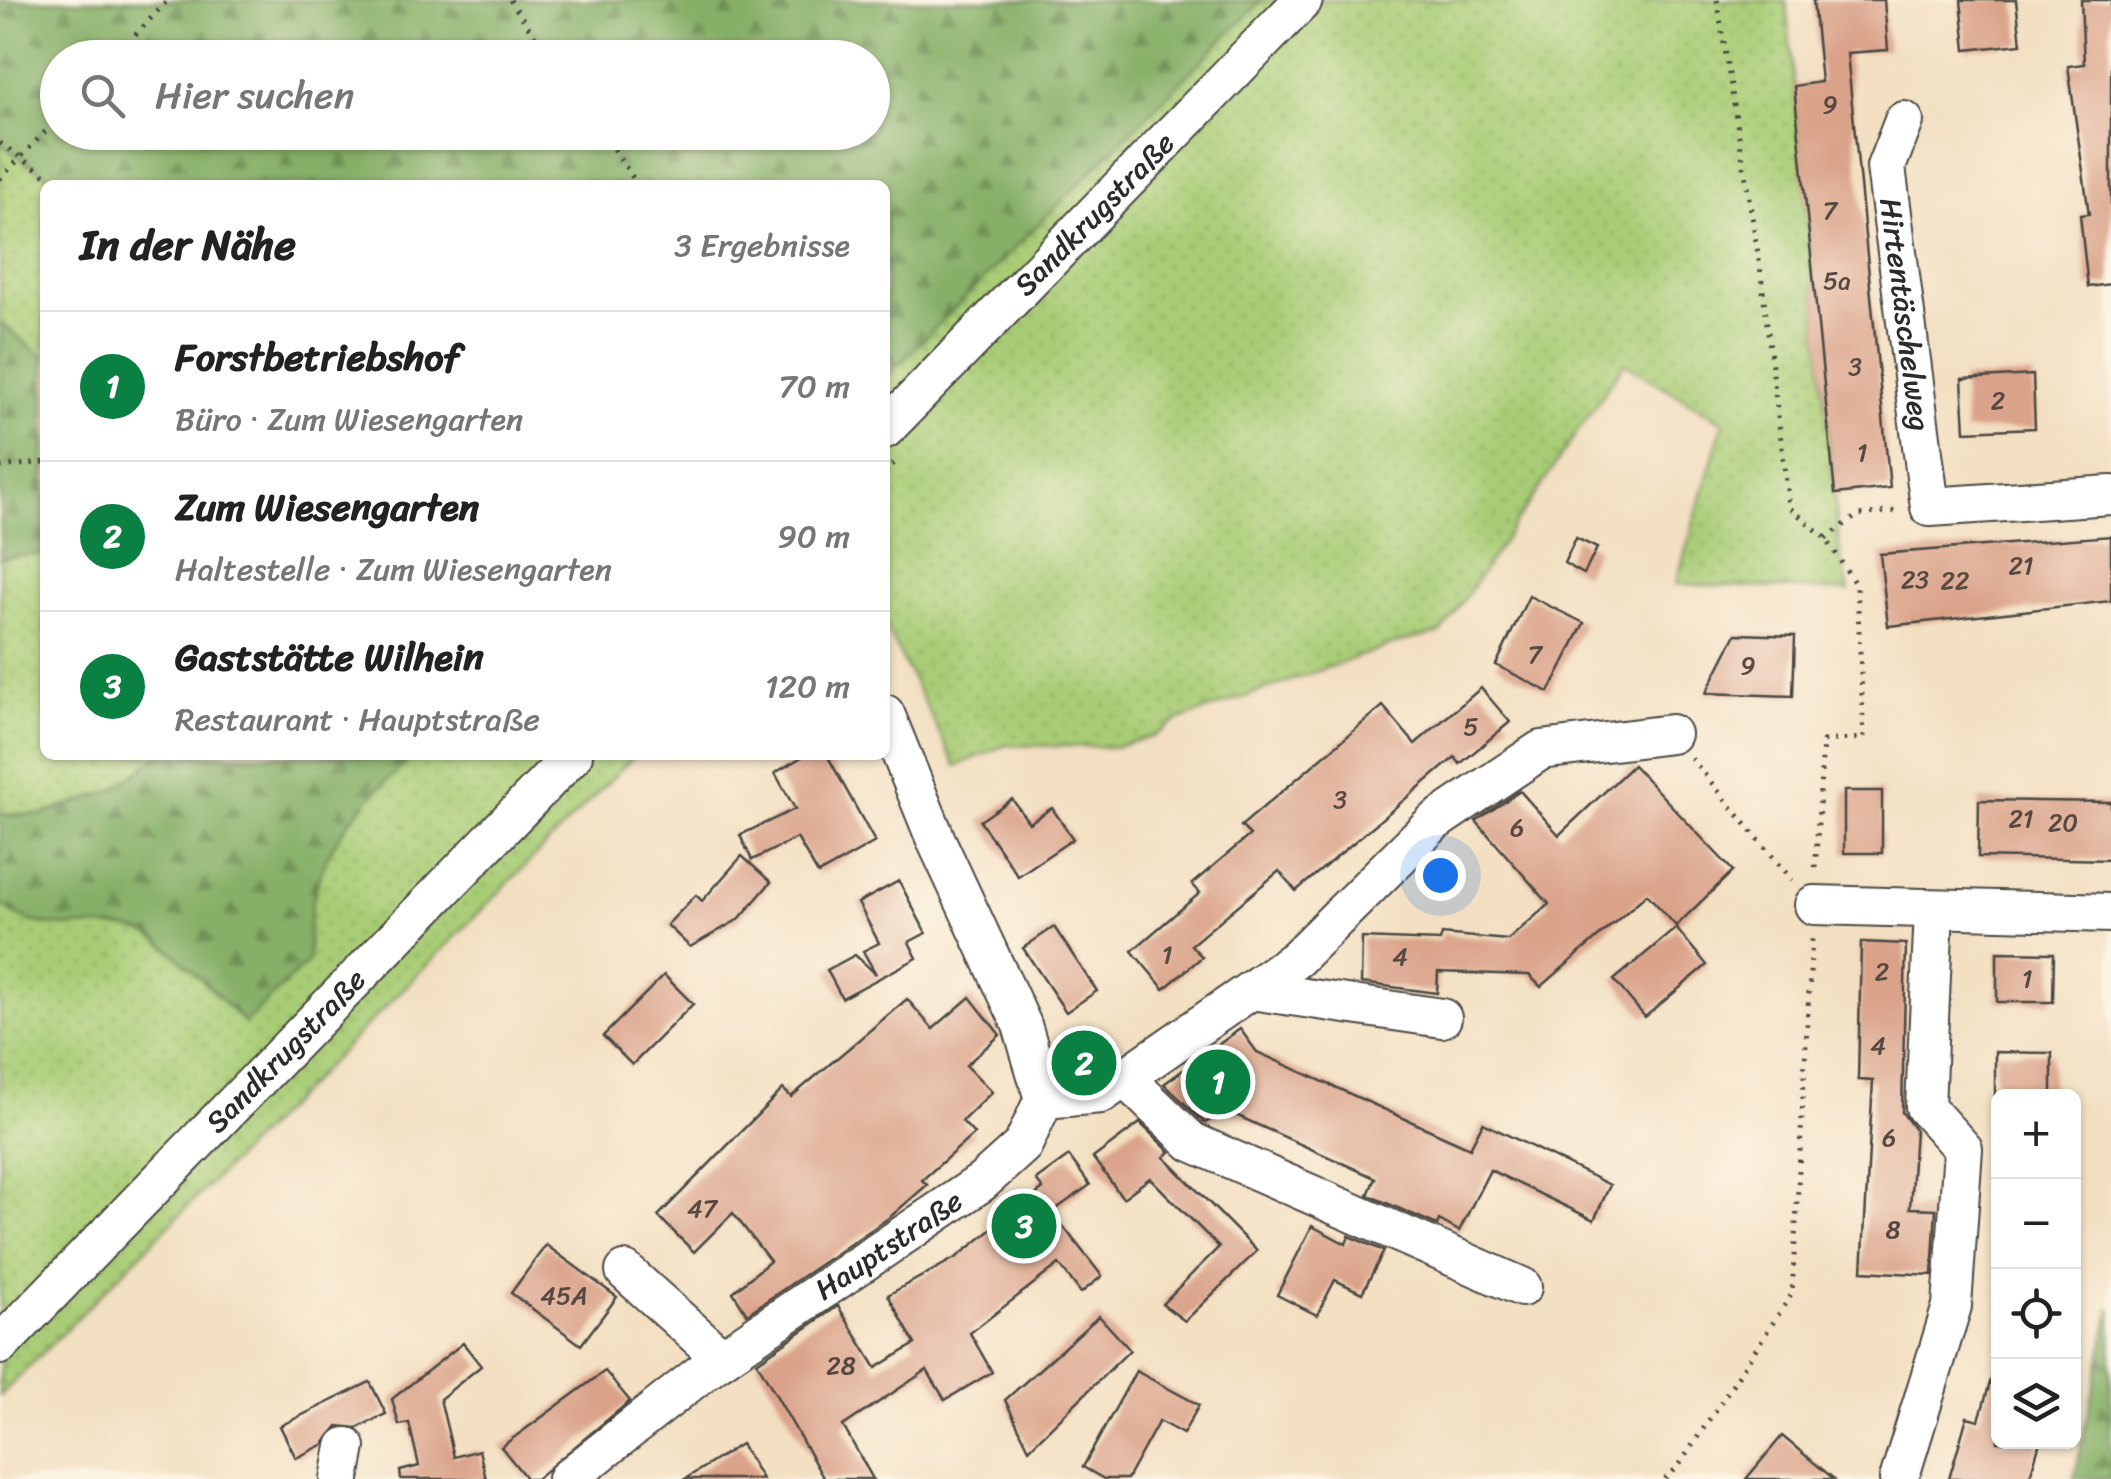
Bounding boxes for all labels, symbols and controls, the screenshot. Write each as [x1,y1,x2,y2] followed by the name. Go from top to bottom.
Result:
[40,40,890,150] search box
[155,62,354,129] text: Hier suchen
[75,68,130,123] icon: search
[1822,82,1838,127] house number: 9
[1000,119,1188,310] street label: Sandkrugstraße
[1823,188,1839,233] house number: 7
[1863,195,1947,434] street label: Hirtentäschelweg
[80,208,296,282] text: In der Nähe
[674,217,850,274] text: 3 Ergebnisse
[1823,258,1851,303] house number: 5a
[175,324,460,391] text: Forstbetriebshof
[1848,344,1862,389] house number: 3
[106,358,119,415] text: 1
[779,358,850,415] text: 70 m
[1991,378,2005,423] house number: 2
[175,391,523,448] text: Büro · Zum Wiesengarten
[1857,430,1867,475] house number: 1
[175,474,479,541] text: Zum Wiesengarten
[103,508,122,565] text: 2
[777,508,850,565] text: 90 m
[175,541,612,598] text: Haltestelle · Zum Wiesengarten
[2008,543,2034,588] house number: 21
[1901,557,1929,602] house number: 23
[1941,558,1969,603] house number: 22
[175,624,484,691] text: Gaststätte Wilhein
[1528,632,1544,677] house number: 7
[1740,643,1756,688] house number: 9
[104,658,121,715] text: 3
[765,658,850,715] text: 120 m
[175,691,540,748] text: Restaurant · Hauptstraße
[1463,704,1479,749] house number: 5
[1333,777,1347,822] house number: 3
[2008,796,2034,841] house number: 21
[2048,800,2078,845] house number: 20
[1510,805,1524,850] house number: 6
[1415,850,1466,901] your location
[1162,932,1172,977] house number: 1
[1392,934,1408,979] house number: 4
[1875,949,1889,994] house number: 2
[192,955,380,1147] street label: Sandkrugstraße
[2022,956,2032,1001] house number: 1
[1870,1023,1886,1068] house number: 4
[1052,1026,1116,1100] pin: 2
[1186,1044,1250,1120] pin: 1
[1991,1089,2081,1449] map controls
[1991,1089,2081,1179] button: +
[1882,1115,1896,1160] house number: 6
[803,1175,974,1315] street label: Hauptstraße
[1991,1179,2081,1269] button: −
[687,1186,719,1231] house number: 47
[992,1188,1056,1264] pin: 3
[1885,1207,1901,1252] house number: 8
[1991,1269,2081,1359] button: locate
[540,1273,588,1318] house number: 45A
[826,1343,856,1388] house number: 28
[1991,1359,2081,1449] button: layers

